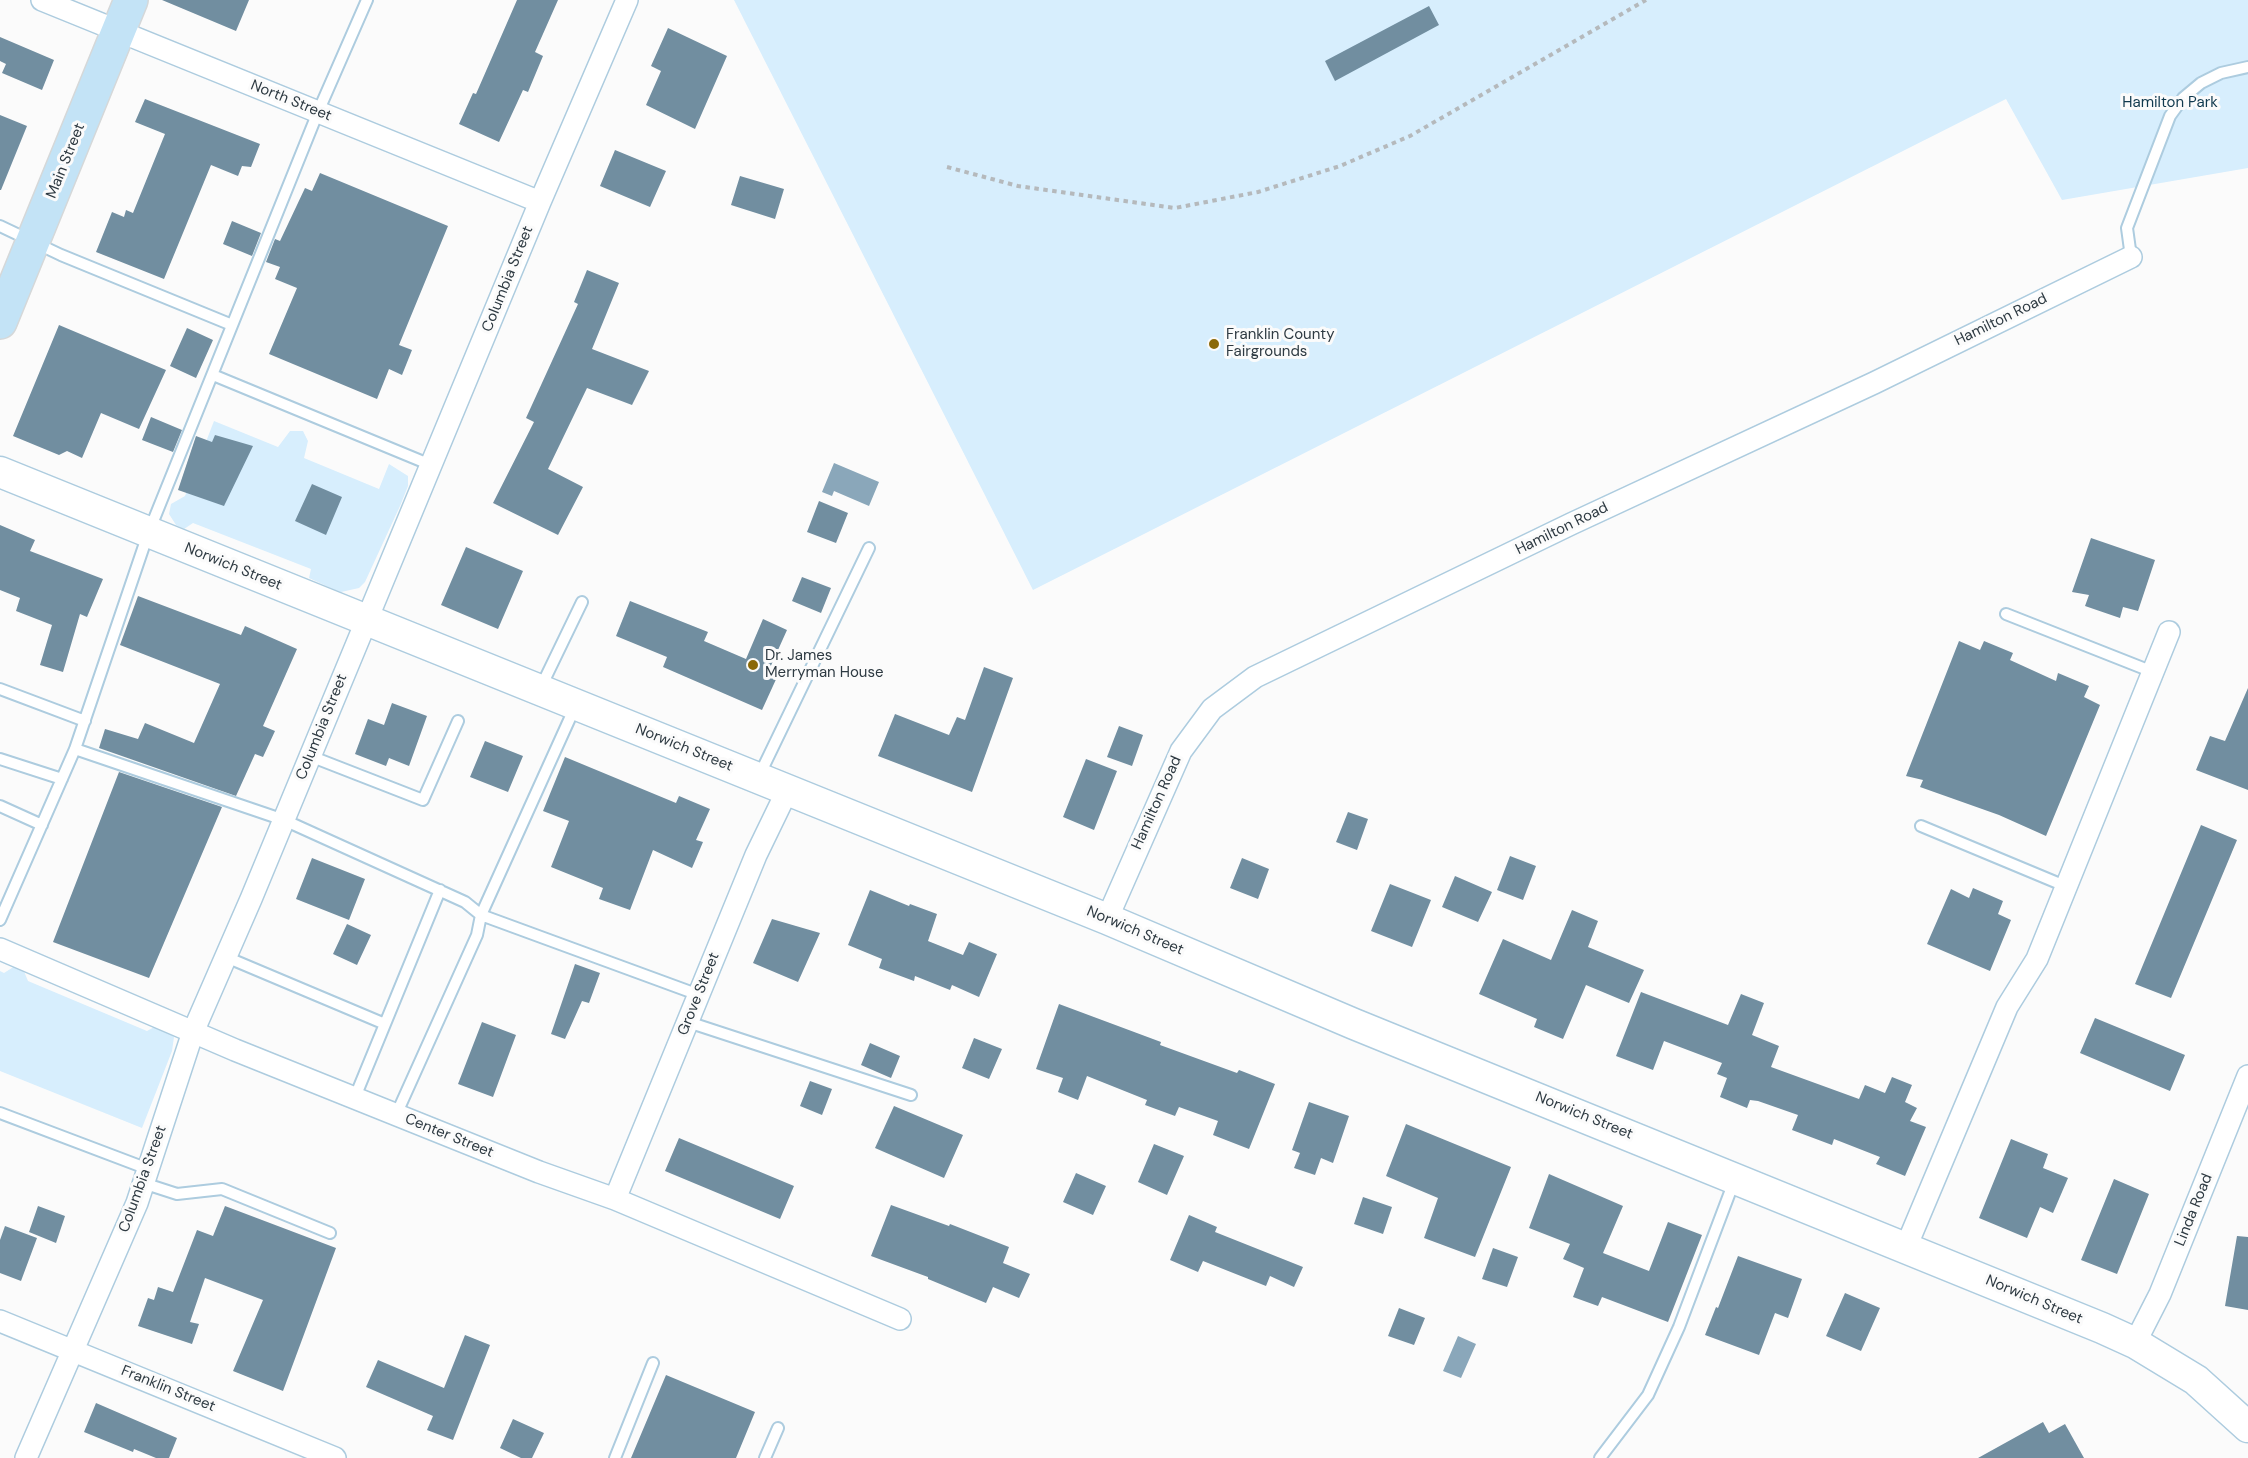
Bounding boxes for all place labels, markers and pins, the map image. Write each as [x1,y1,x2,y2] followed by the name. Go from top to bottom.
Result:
[1226,326,1335,361] place label: Franklin County Fairgrounds
[1207,337,1221,351] marker: Franklin County Fairgrounds
[765,647,883,682] place label: Dr. James Merryman House
[746,658,760,672] marker: Dr. James Merryman House

